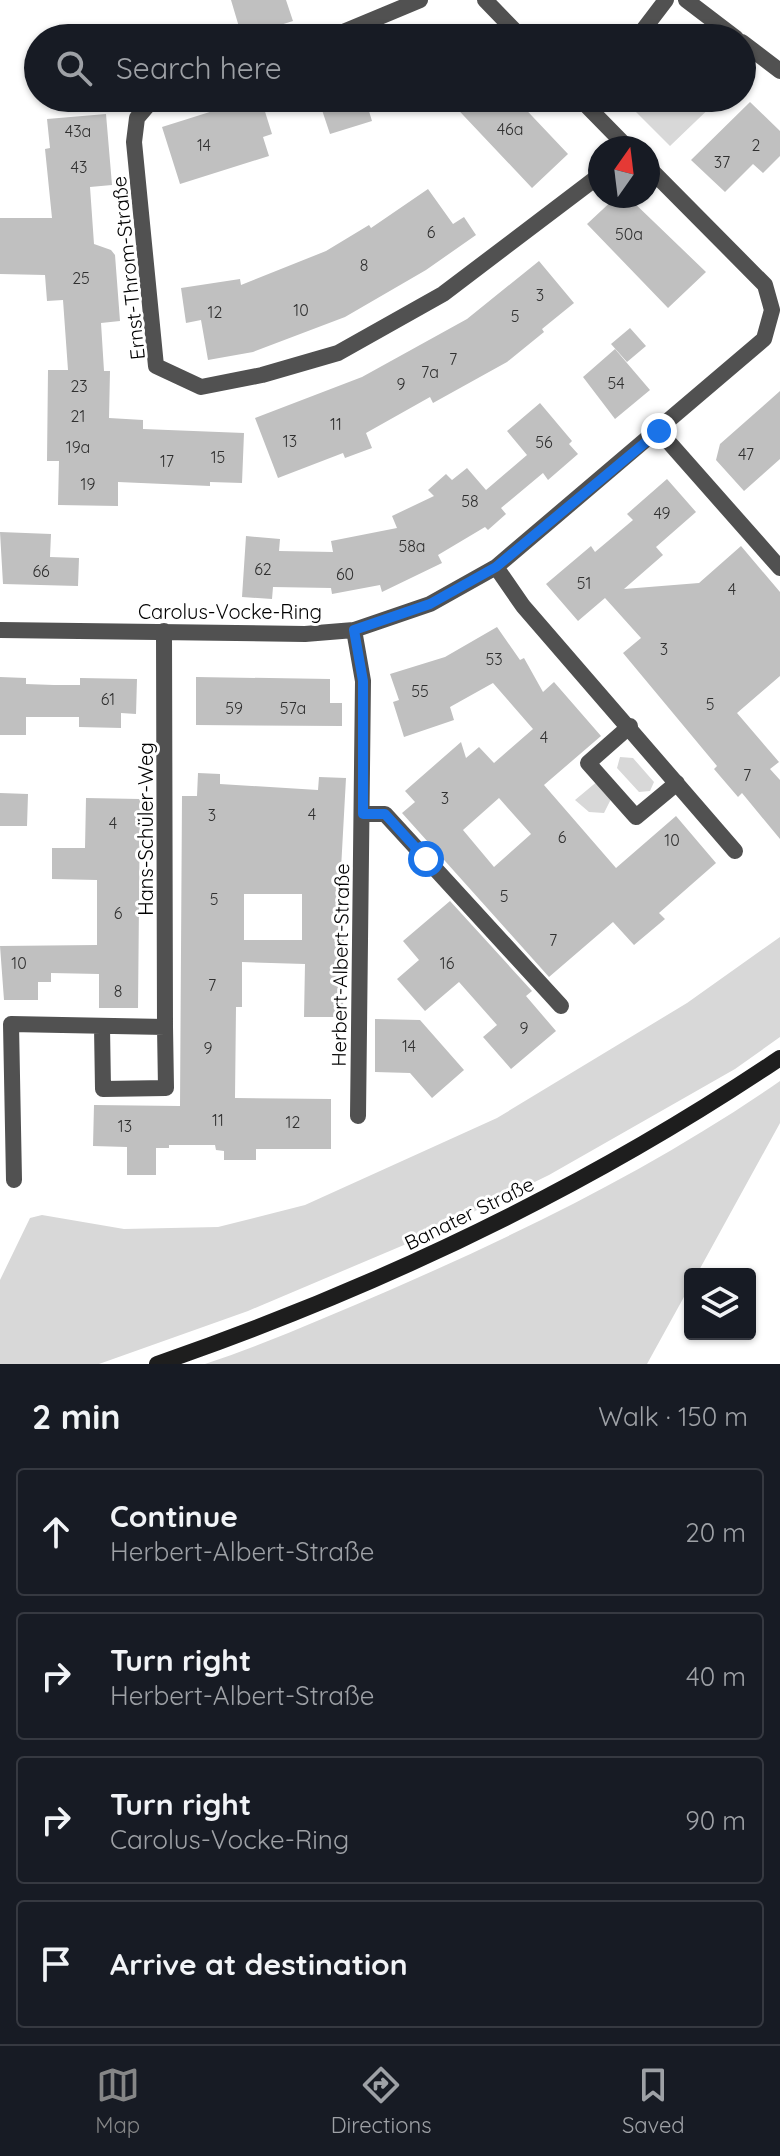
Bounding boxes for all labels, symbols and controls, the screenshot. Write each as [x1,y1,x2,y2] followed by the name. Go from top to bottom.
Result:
[24,24,756,112] search box
[52,46,96,90] icon: search
[116,49,282,87] text: Search here
[497,119,523,139] house number: 46a
[65,121,91,141] house number: 43a
[197,135,211,155] house number: 14
[752,135,761,155] house number: 2
[588,136,660,208] north arrow
[714,152,730,172] house number: 37
[71,157,87,177] house number: 43
[106,175,150,361] street label: Ernst-Throm-Straße
[427,222,436,242] house number: 6
[615,224,643,244] house number: 50a
[360,255,368,275] house number: 8
[72,268,90,288] house number: 25
[536,285,544,305] house number: 3
[293,300,309,320] house number: 10
[208,302,223,322] house number: 12
[511,306,519,326] house number: 5
[449,349,457,369] house number: 7
[421,362,439,382] house number: 7a
[607,373,625,393] house number: 54
[397,374,406,394] house number: 9
[70,376,88,396] house number: 23
[71,406,85,426] house number: 21
[641,413,677,449] route end
[330,414,342,434] house number: 11
[283,431,297,451] house number: 13
[535,432,553,452] house number: 56
[66,437,90,457] house number: 19a
[738,444,754,464] house number: 47
[211,447,225,467] house number: 15
[160,451,174,471] house number: 17
[81,474,95,494] house number: 19
[461,491,479,511] house number: 58
[653,503,671,523] house number: 49
[398,536,426,556] house number: 58a
[254,559,272,579] house number: 62
[32,561,50,581] house number: 66
[336,564,354,584] house number: 60
[577,573,591,593] house number: 51
[728,579,736,599] house number: 4
[138,599,322,624] street label: Carolus-Vocke-Ring
[660,639,668,659] house number: 3
[485,649,503,669] house number: 53
[411,681,429,701] house number: 55
[101,689,115,709] house number: 61
[706,694,714,714] house number: 5
[225,698,243,718] house number: 59
[280,698,306,718] house number: 57a
[540,727,548,747] house number: 4
[133,742,158,916] street label: Hans-Schüler-Weg
[743,765,751,785] house number: 7
[441,788,449,808] house number: 3
[308,804,316,824] house number: 4
[208,805,216,825] house number: 3
[109,813,117,833] house number: 4
[558,827,567,847] house number: 6
[664,830,680,850] house number: 10
[408,841,444,877] route start
[326,863,354,1067] street label: Herbert-Albert-Straße
[500,886,508,906] house number: 5
[210,889,218,909] house number: 5
[114,903,123,923] house number: 6
[549,930,557,950] house number: 7
[11,953,27,973] house number: 10
[440,953,455,973] house number: 16
[208,975,216,995] house number: 7
[114,981,122,1001] house number: 8
[520,1018,529,1038] house number: 9
[402,1036,416,1056] house number: 14
[204,1038,213,1058] house number: 9
[212,1110,224,1130] house number: 11
[286,1112,301,1132] house number: 12
[118,1116,132,1136] house number: 13
[400,1171,538,1255] street label: Banater Straße
[684,1268,756,1340] map controls
[684,1268,756,1340] button: layers
[32,1395,121,1438] text: 2 min
[598,1400,748,1433] text: Walk · 150 m
[110,1497,238,1535] text: Continue
[34,1510,78,1554] icon: ahead
[685,1516,746,1549] text: 20 m
[110,1535,374,1568] text: Herbert-Albert-Straße
[110,1641,251,1679] text: Turn right
[34,1654,78,1698] icon: right
[686,1660,746,1693] text: 40 m
[110,1679,374,1712] text: Herbert-Albert-Straße
[110,1785,251,1823] text: Turn right
[34,1798,78,1842] icon: right
[685,1804,746,1837] text: 90 m
[110,1823,349,1856] text: Carolus-Vocke-Ring
[34,1942,78,1986] icon: arrive
[110,1945,408,1983] text: Arrive at destination
[95,2063,140,2139] tab: Map
[331,2063,431,2139] tab: Directions
[622,2063,685,2139] tab: Saved

